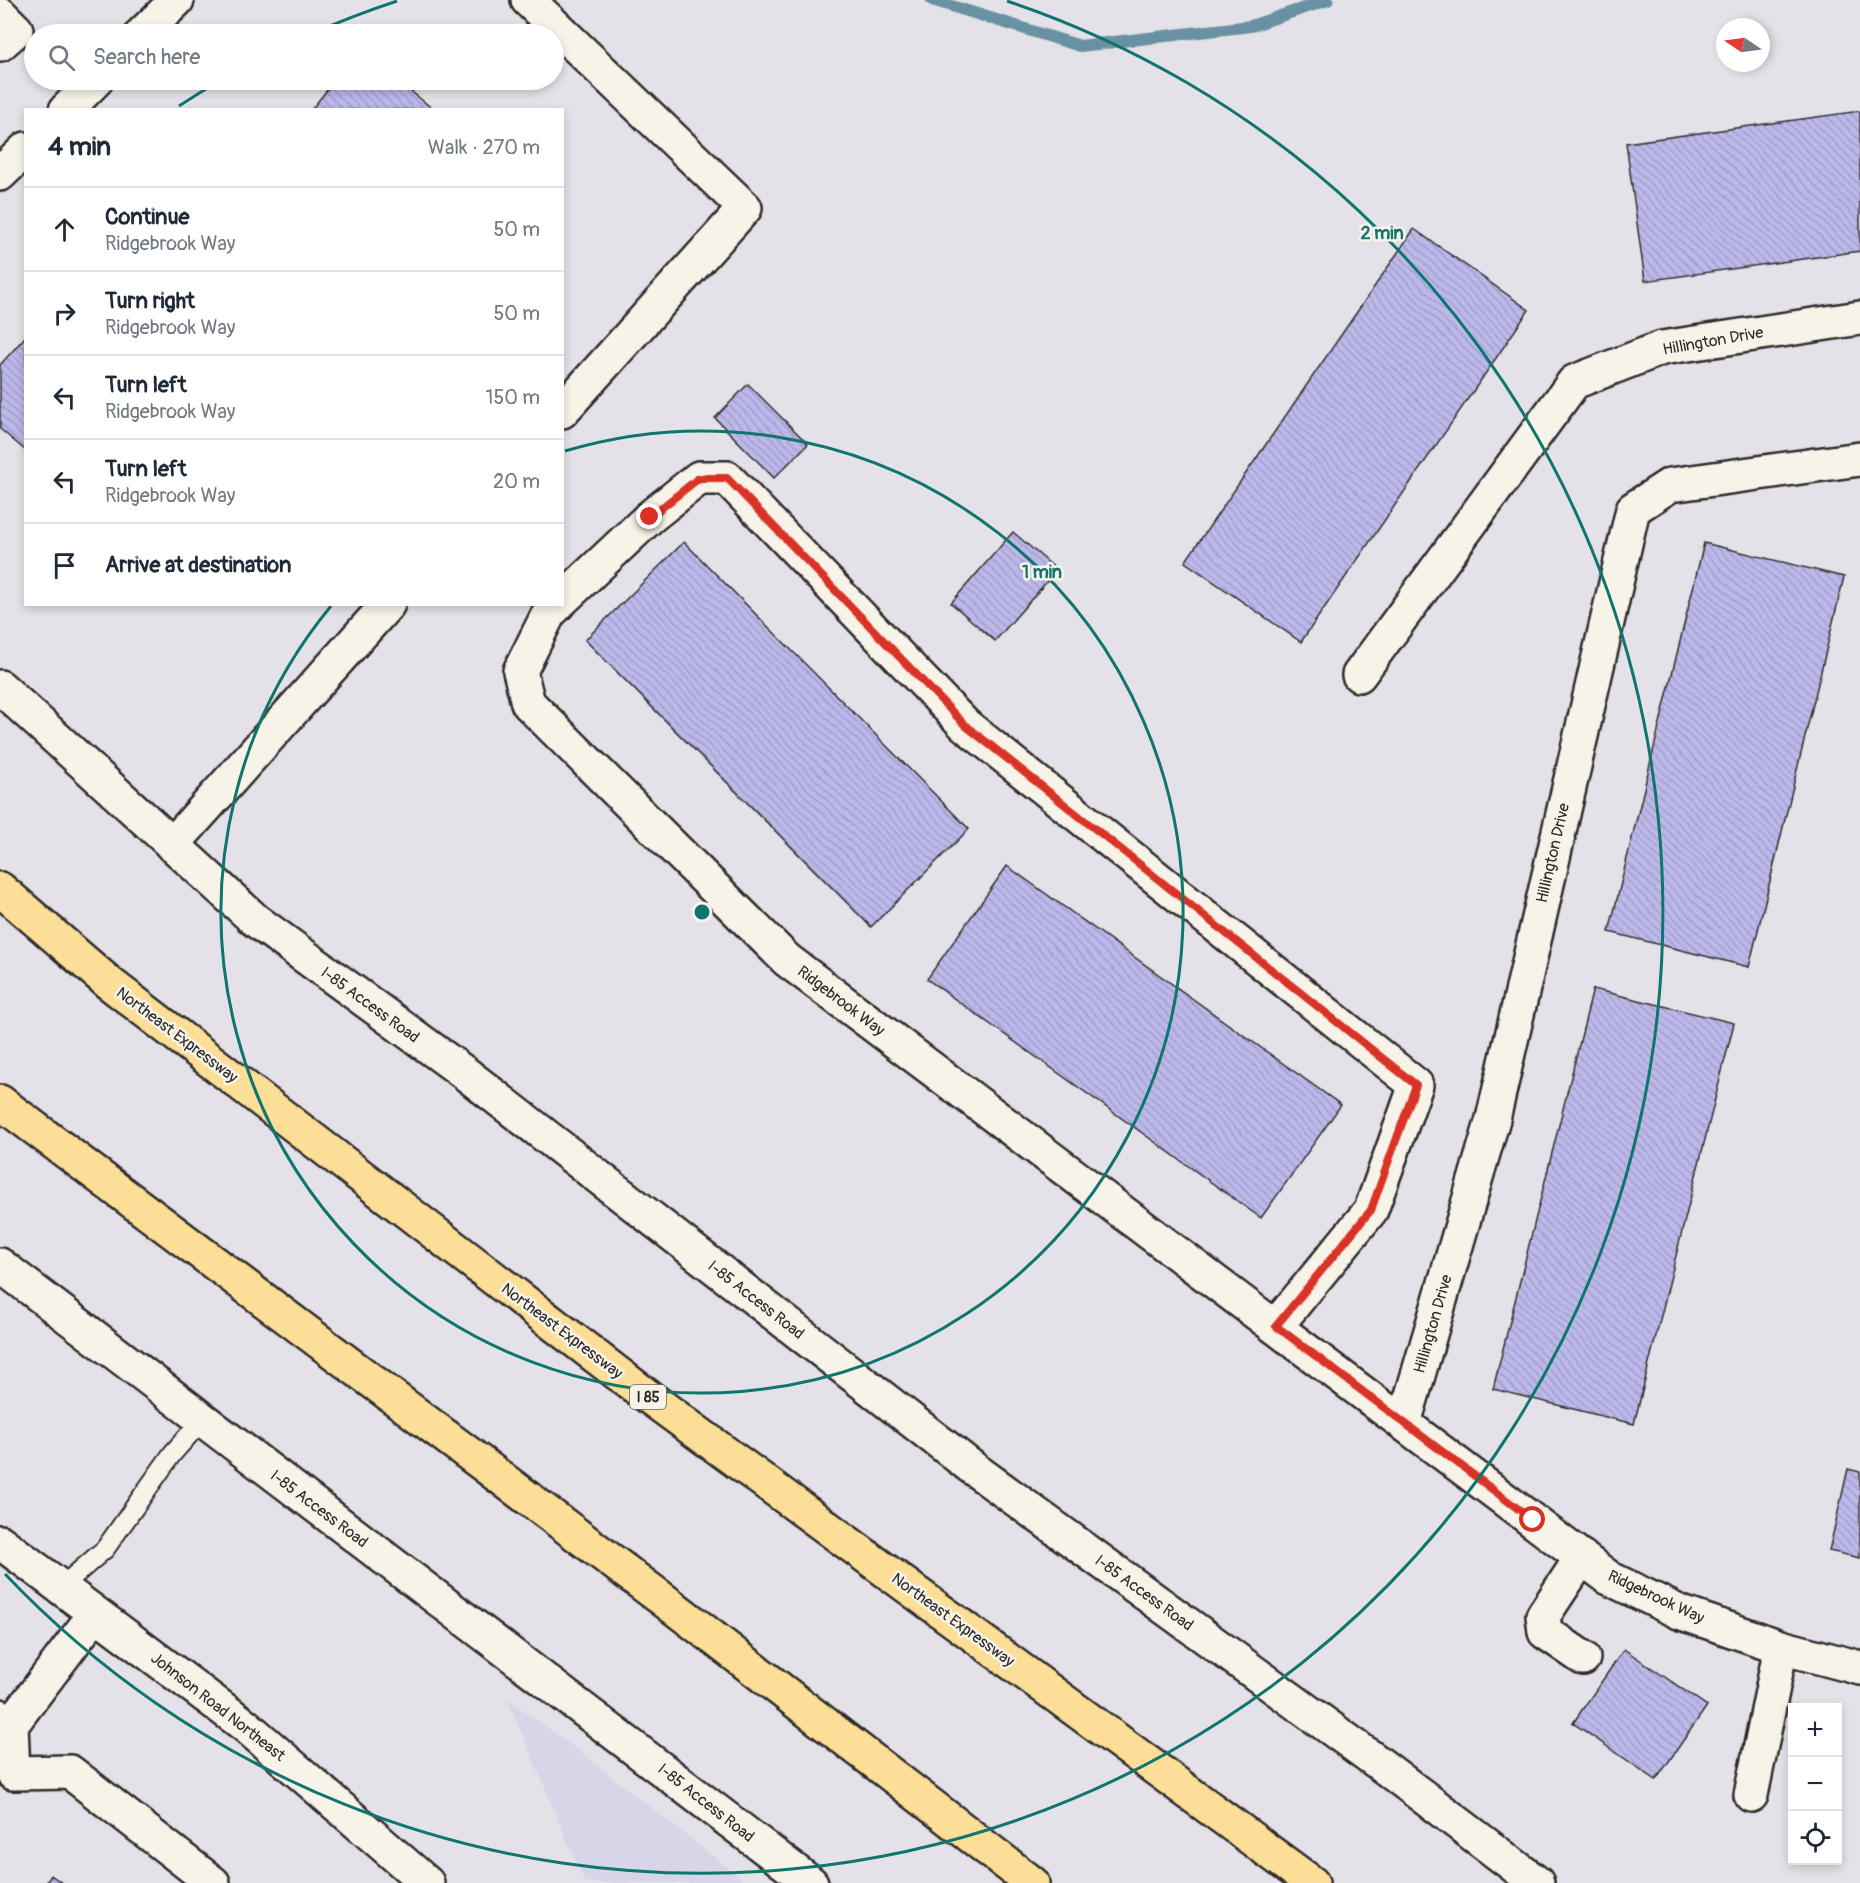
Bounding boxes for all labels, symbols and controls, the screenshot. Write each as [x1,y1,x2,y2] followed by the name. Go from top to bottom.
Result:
[1716,18,1770,72] north arrow
[24,24,564,90] search box
[45,41,78,74] icon: search
[93,43,200,71] text: Search here
[48,131,111,163] text: 4 min
[428,135,540,160] text: Walk · 270 m
[105,203,189,231] text: Continue
[48,213,81,246] icon: ahead
[493,217,540,242] text: 50 m
[1360,222,1404,245] text: 2 min
[105,231,235,256] text: Ridgebrook Way
[105,287,195,315] text: Turn right
[48,297,81,330] icon: right
[493,301,540,326] text: 50 m
[105,315,235,340] text: Ridgebrook Way
[1661,322,1765,360] street label: Hillington Drive
[105,371,187,399] text: Turn left
[48,381,81,414] icon: left
[486,385,540,410] text: 150 m
[105,399,235,424] text: Ridgebrook Way
[105,455,187,483] text: Turn left
[48,465,81,498] icon: left
[493,469,540,494] text: 20 m
[105,483,235,508] text: Ridgebrook Way
[636,503,662,529] route end
[48,549,81,582] icon: arrive
[105,551,291,579] text: Arrive at destination
[1022,561,1062,584] text: 1 min
[1532,801,1574,905] street label: Hillington Drive
[692,902,712,922] centre of rings
[793,962,889,1040] street label: Ridgebrook Way
[317,963,423,1047] street label: I-85 Access Road
[112,983,242,1087] street label: Northeast Expressway
[704,1256,808,1344] street label: I-85 Access Road
[1409,1272,1457,1376] street label: Hillington Drive
[497,1279,627,1383] street label: Northeast Expressway
[630,1385,666,1409] road number: I 85
[266,1466,372,1552] street label: I-85 Access Road
[1519,1506,1545,1532] route start
[1091,1551,1197,1635] street label: I-85 Access Road
[1605,1566,1708,1628] street label: Ridgebrook Way
[888,1569,1019,1671] street label: Northeast Expressway
[147,1648,290,1766] street label: Johnson Road Northeast
[1788,1703,1842,1865] map controls
[1788,1703,1842,1757] button: +
[1788,1757,1842,1811] button: −
[654,1759,758,1847] street label: I-85 Access Road
[1788,1811,1842,1865] button: locate

